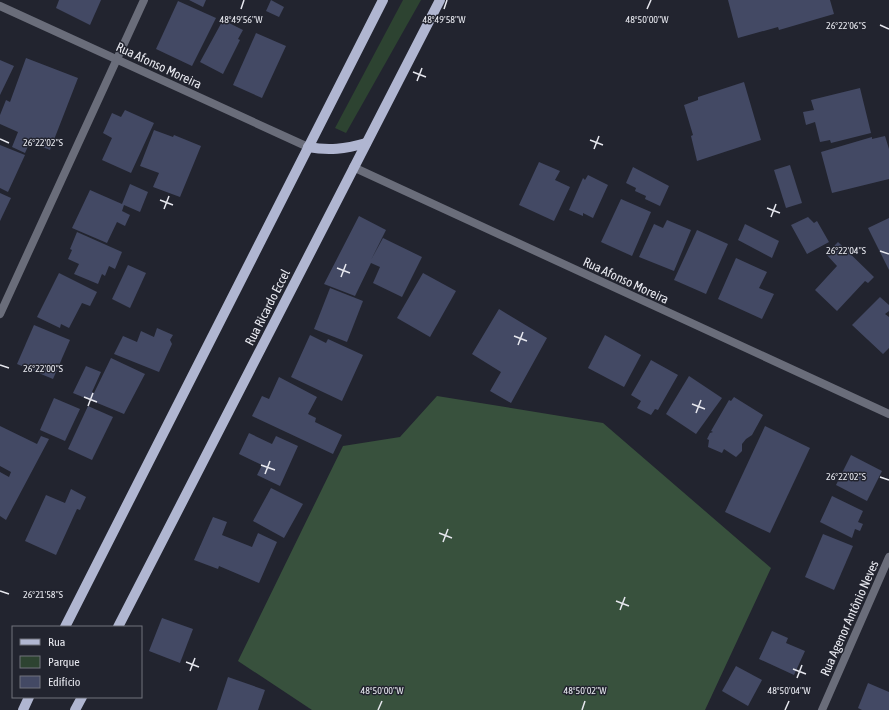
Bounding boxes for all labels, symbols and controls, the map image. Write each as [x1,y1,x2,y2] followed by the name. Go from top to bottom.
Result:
[219,14,263,25] text: 48°49'56"W
[422,14,466,25] text: 48°49'58"W
[625,14,669,25] text: 48°50'00"W
[826,20,866,31] text: 26°22'06"S
[114,39,204,92] street label: Rua Afonso Moreira
[23,137,63,148] text: 26°22'02"S
[826,245,866,256] text: 26°22'04"S
[581,254,671,307] street label: Rua Afonso Moreira
[242,266,293,348] street label: Rua Ricardo Eccel
[23,363,63,374] text: 26°22'00"S
[826,471,866,482] text: 26°22'02"S
[817,558,882,678] street label: Rua Agenor Antônio Neves
[23,589,63,600] text: 26°21'58"S
[12,626,142,698] legend
[48,635,65,649] text: Rua
[48,655,80,669] text: Parque
[48,675,81,689] text: Edifício
[360,685,404,696] text: 48°50'00"W
[563,685,607,696] text: 48°50'02"W
[767,685,811,696] text: 48°50'04"W

